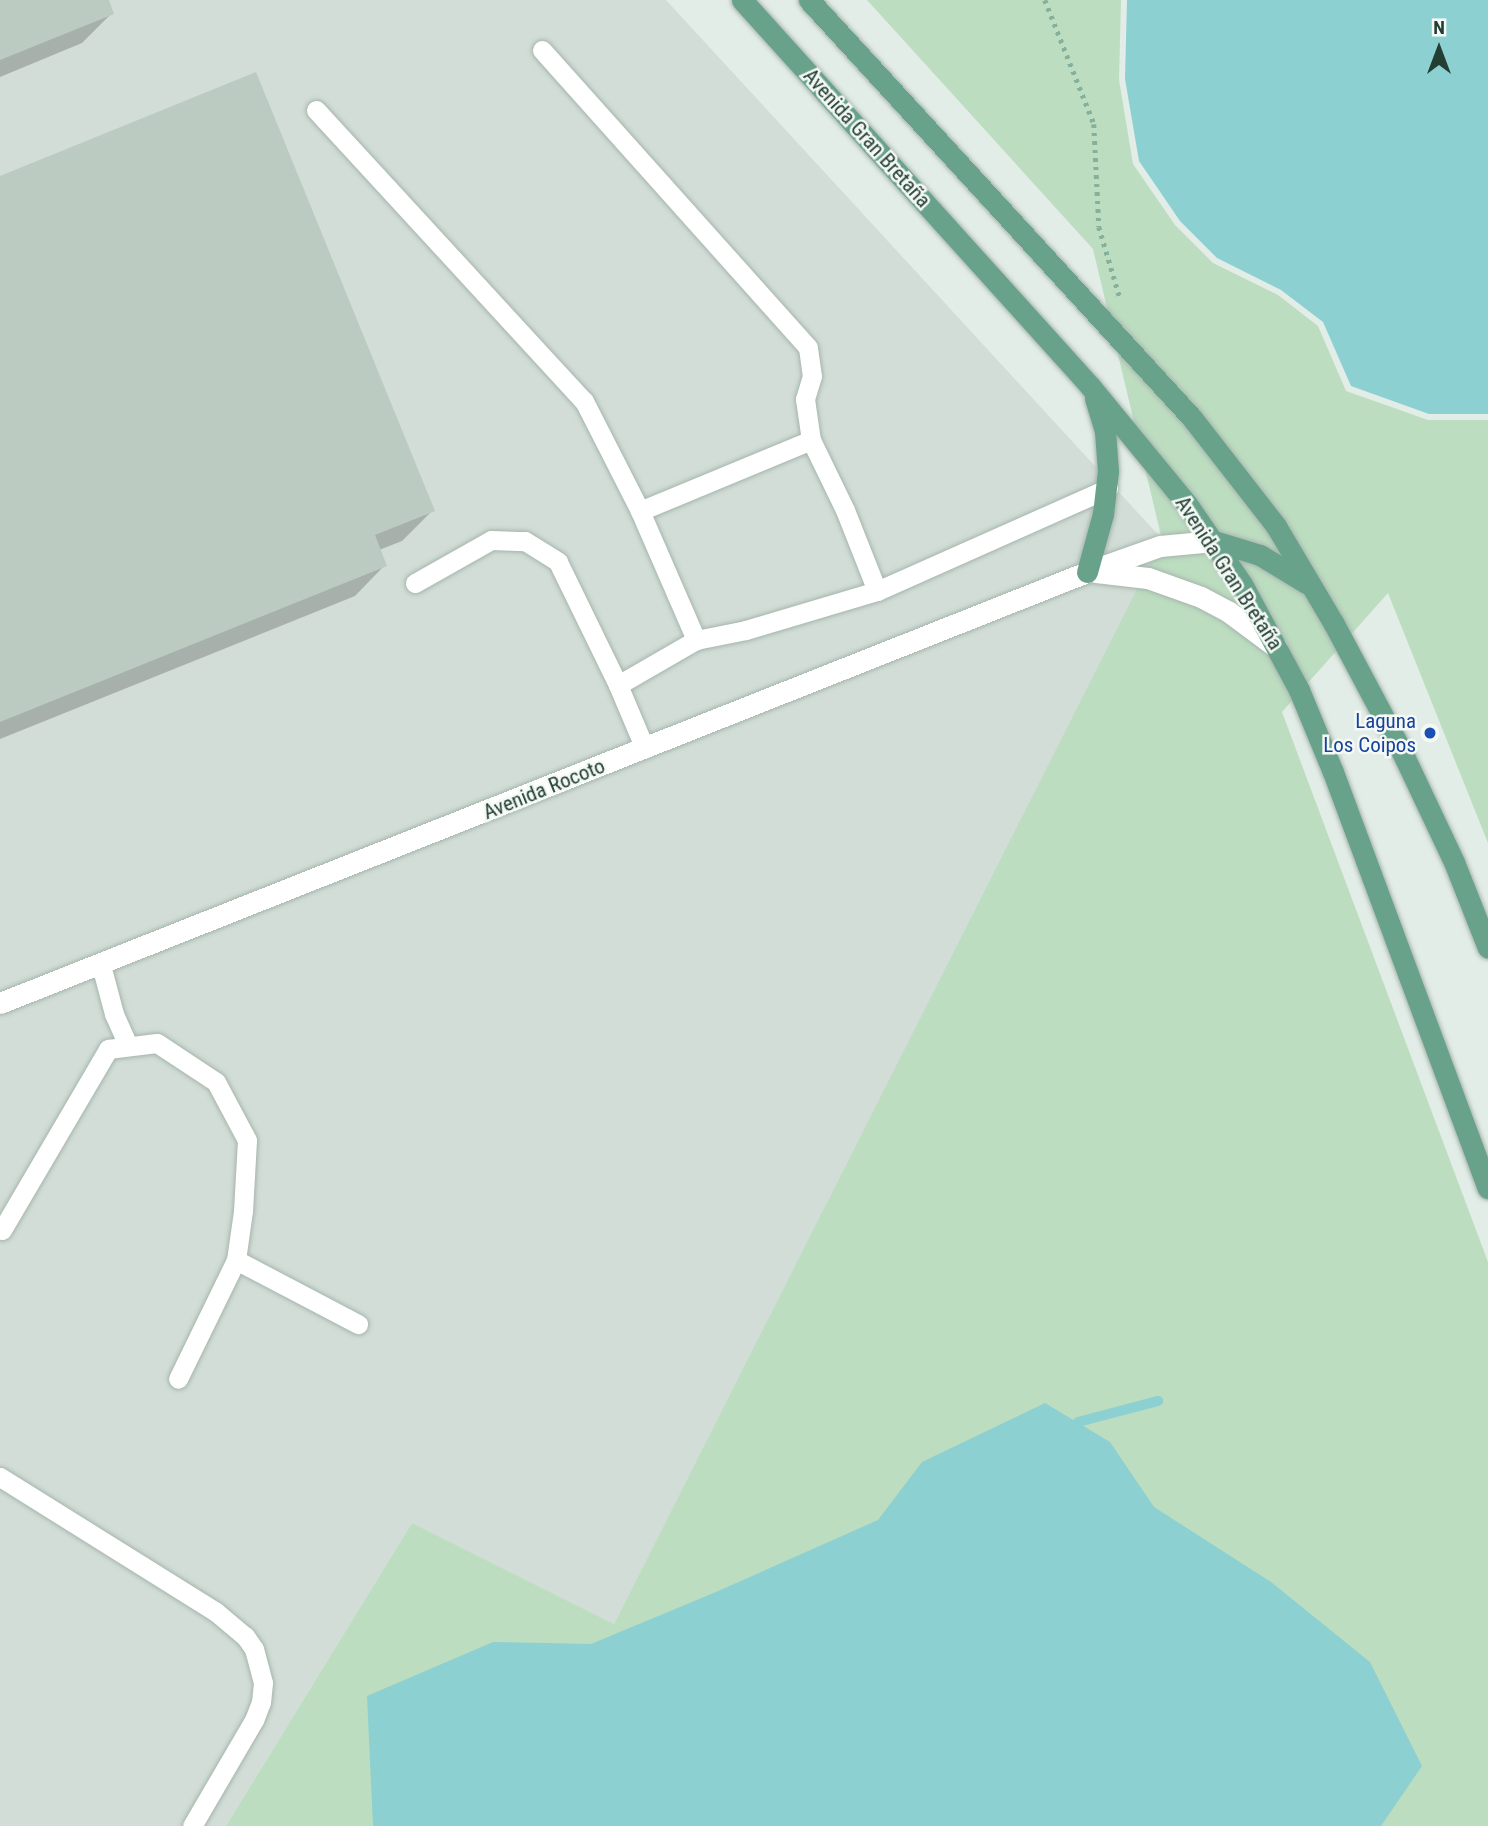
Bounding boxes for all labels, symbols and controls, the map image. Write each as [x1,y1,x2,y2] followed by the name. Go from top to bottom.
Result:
[1404,14,1474,84] north arrow
[1433,16,1445,39] text: N
[798,63,936,213] street label: Avenida Gran Bretaña
[1170,491,1288,655] street label: Avenida Gran Bretaña
[1323,708,1416,758] place label: Laguna Los Coipos
[1422,725,1438,741] marker: Laguna Los Coipos
[479,753,609,825] street label: Avenida Rocoto

